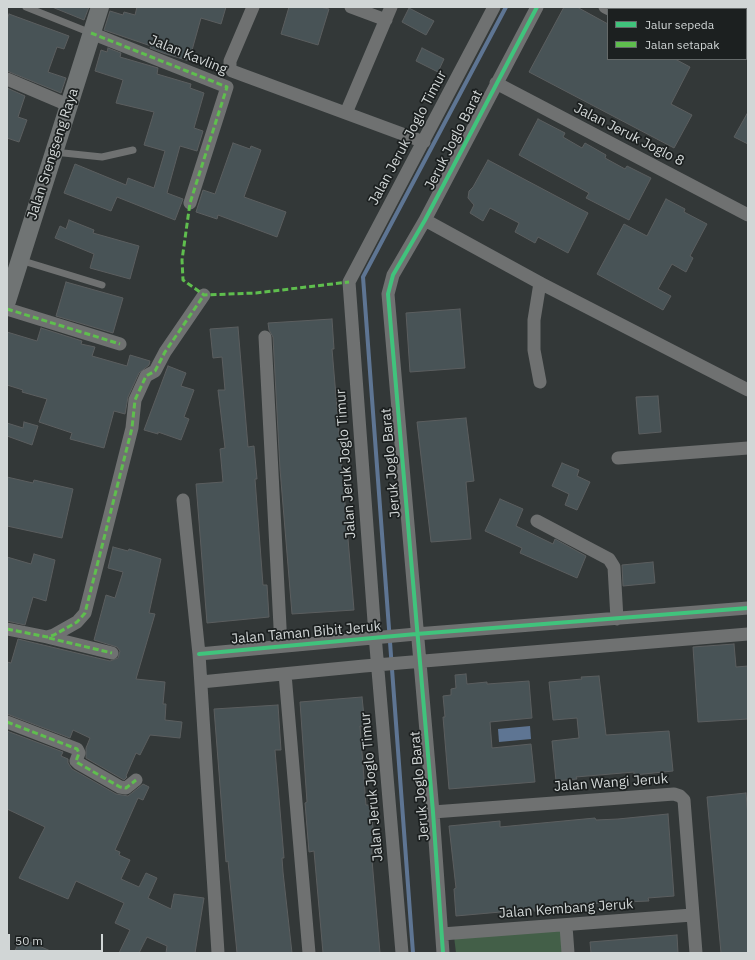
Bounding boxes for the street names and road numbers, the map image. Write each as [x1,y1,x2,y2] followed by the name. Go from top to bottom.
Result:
[147,32,229,78] street label: Jalan Kavling
[365,68,451,208] street label: Jalan Jeruk Joglo Timur
[24,86,82,222] street label: Jalan Srengseng Raya
[422,87,486,193] street label: Jeruk Joglo Barat
[571,100,687,170] street label: Jalan Jeruk Joglo 8
[332,389,360,539] street label: Jalan Jeruk Joglo Timur
[378,407,404,519] street label: Jeruk Joglo Barat
[230,618,382,648] street label: Jalan Taman Bibit Jeruk
[357,712,387,862] street label: Jalan Jeruk Joglo Timur
[407,730,433,842] street label: Jeruk Joglo Barat
[553,771,669,795] street label: Jalan Wangi Jeruk
[498,896,634,922] street label: Jalan Kembang Jeruk

